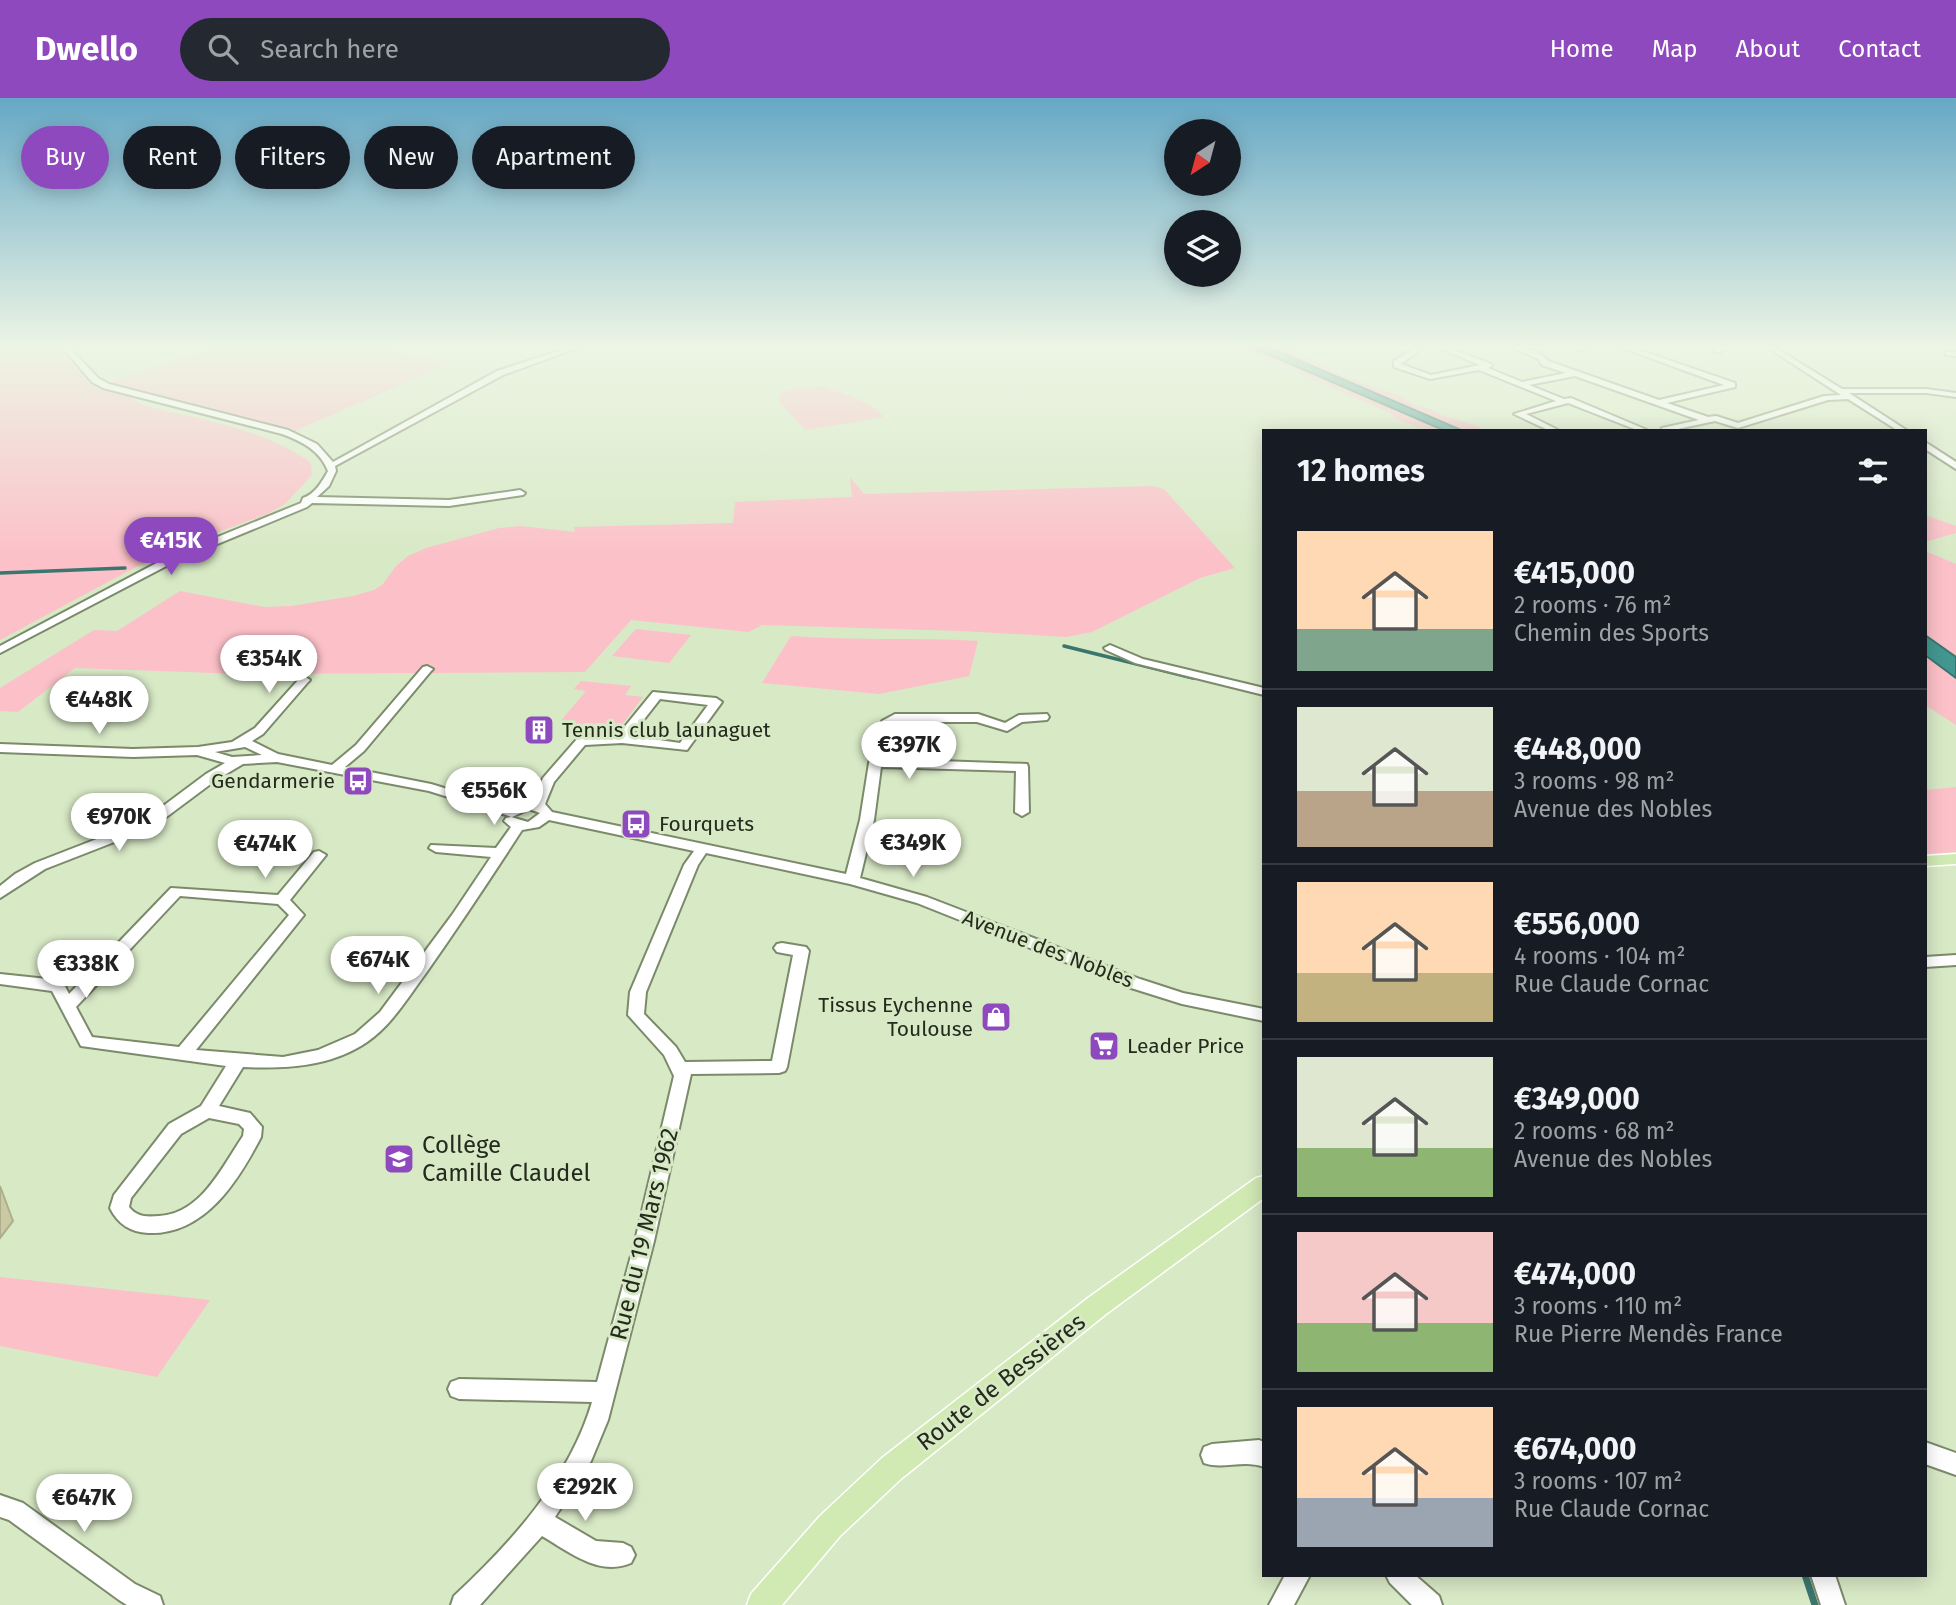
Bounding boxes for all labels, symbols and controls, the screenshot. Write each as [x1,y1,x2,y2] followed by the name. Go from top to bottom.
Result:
[180,18,670,81] search box
[35,29,138,69] text: Dwello
[204,30,242,68] icon: search
[260,34,399,65] text: Search here
[1550,35,1614,63] text: Home
[1652,35,1698,63] text: Map
[1736,35,1800,63] text: About
[1838,35,1921,63] text: Contact
[1164,119,1241,196] north arrow
[1164,119,1241,287] map controls
[21,126,109,189] chip: Buy
[123,126,221,189] chip: Rent
[235,126,350,189] chip: Filters
[364,126,458,189] chip: New
[472,126,635,189] chip: Apartment
[1164,210,1241,287] button: layers
[1854,452,1892,490] icon: filters
[1297,453,1425,489] text: 12 homes
[122,518,220,577] pin: €415K
[140,526,202,554] text: €415K
[1514,555,1635,591] text: €415,000
[1353,559,1437,643] icon: home
[1514,591,1672,619] text: 2 rooms · 76 m²
[1514,619,1709,647] text: Chemin des Sports
[220,636,318,695] pin: €354K
[236,644,302,672] text: €354K
[50,676,148,736] pin: €448K
[66,685,132,713] text: €448K
[522,713,556,747] building icon: Tennis club launaguet
[562,717,771,743] place label: Tennis club launaguet
[860,722,958,781] pin: €397K
[877,730,941,758] text: €397K
[1514,731,1642,767] text: €448,000
[1353,735,1437,819] icon: home
[341,764,375,798] bus stop icon: Gendarmerie
[1514,767,1674,795] text: 3 rooms · 98 m²
[211,768,335,794] place label: Gendarmerie
[445,768,543,827] pin: €556K
[461,776,527,804] text: €556K
[70,794,168,853] pin: €970K
[1514,795,1712,823] text: Avenue des Nobles
[87,802,151,830] text: €970K
[619,807,653,841] bus stop icon: Fourquets
[659,811,754,837] place label: Fourquets
[216,820,314,880] pin: €474K
[864,820,962,879] pin: €349K
[880,828,946,856] text: €349K
[234,829,296,857] text: €474K
[959,904,1137,994] street label: Avenue des Nobles
[1514,906,1640,942] text: €556,000
[1353,910,1437,994] icon: home
[329,936,427,996] pin: €674K
[37,940,135,1000] pin: €338K
[1514,942,1685,970] text: 4 rooms · 104 m²
[347,945,409,973] text: €674K
[53,949,119,977] text: €338K
[1514,970,1709,998] text: Rue Claude Cornac
[818,992,973,1042] place label: Tissus Eychenne Toulouse
[979,1000,1013,1034] shop icon: Tissus Eychenne Toulouse
[1087,1029,1121,1063] supermarket icon: Leader Price
[1127,1033,1244,1059] place label: Leader Price
[1514,1081,1640,1117] text: €349,000
[1353,1085,1437,1169] icon: home
[1514,1117,1675,1145] text: 2 rooms · 68 m²
[604,1125,684,1343] street label: Rue du 19 Mars 1962
[422,1131,591,1187] place label: Collège Camille Claudel
[382,1142,416,1176] school or university icon: Collège Camille Claudel
[1514,1145,1712,1173] text: Avenue des Nobles
[1514,1256,1636,1292] text: €474,000
[1353,1260,1437,1344] icon: home
[1514,1292,1682,1320] text: 3 rooms · 110 m²
[911,1307,1091,1457] street label: Route de Bessières
[1514,1320,1783,1348] text: Rue Pierre Mendès France
[1514,1431,1637,1467] text: €674,000
[1353,1435,1437,1519] icon: home
[536,1464,634,1523] pin: €292K
[1514,1467,1682,1495] text: 3 rooms · 107 m²
[553,1472,617,1500] text: €292K
[35,1474,133,1534] pin: €647K
[52,1483,116,1511] text: €647K
[1514,1495,1709,1523] text: Rue Claude Cornac

